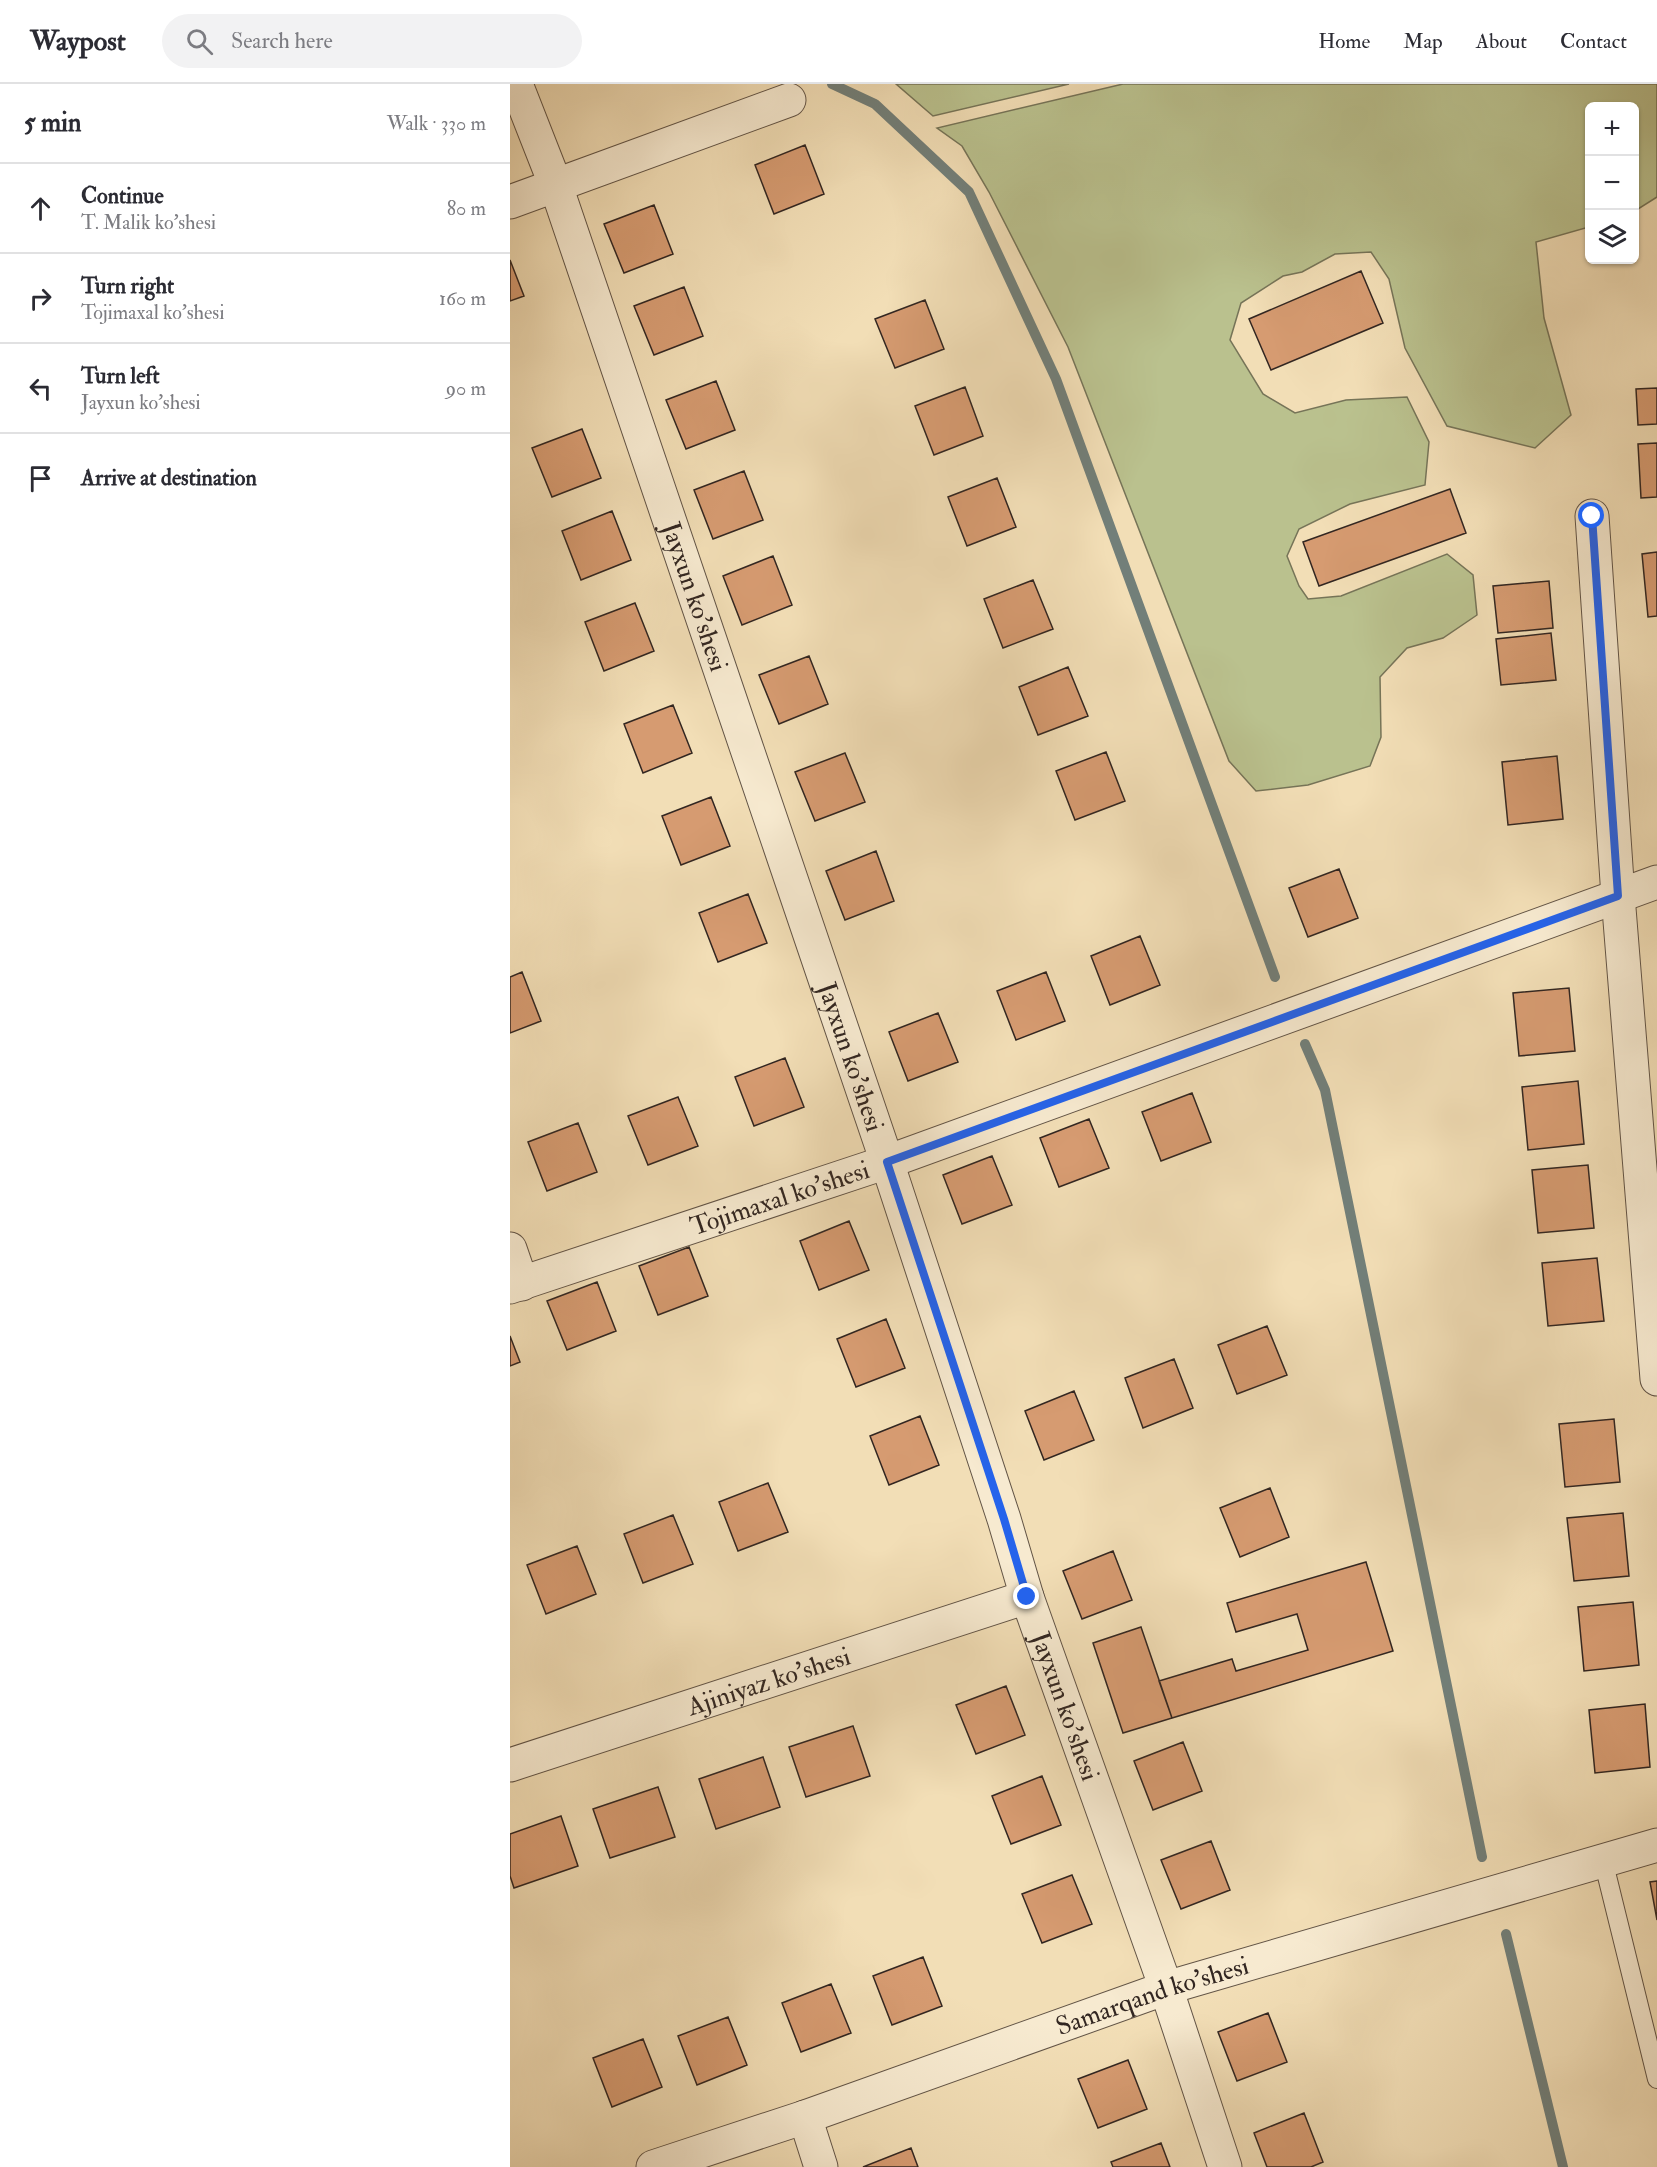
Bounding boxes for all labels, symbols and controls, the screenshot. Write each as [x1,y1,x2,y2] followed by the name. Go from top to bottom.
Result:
[162,14,582,68] search box
[30,24,126,59] text: Waypost
[183,25,216,58] icon: search
[231,27,333,55] text: Search here
[1318,28,1370,55] text: Home
[1403,28,1443,55] text: Map
[1476,28,1527,55] text: About
[1560,28,1627,55] text: Contact
[1585,102,1639,264] map controls
[1585,102,1639,156] button: +
[24,107,81,139] text: 5 min
[387,111,486,136] text: Walk · 330 m
[1585,156,1639,210] button: −
[81,182,164,210] text: Continue
[24,192,57,225] icon: ahead
[447,196,486,221] text: 80 m
[81,210,216,235] text: T. Malik ko'shesi
[1585,210,1639,264] button: layers
[81,272,174,300] text: Turn right
[24,282,57,315] icon: right
[439,286,486,311] text: 160 m
[81,300,224,325] text: Tojimaxal ko'shesi
[81,362,160,390] text: Turn left
[24,372,57,405] icon: left
[446,376,486,401] text: 90 m
[81,390,201,415] text: Jayxun ko'shesi
[24,462,57,495] icon: arrive
[81,464,257,492] text: Arrive at destination
[1578,502,1604,528] route start
[654,517,734,676] street label: Jayxun ko'shesi
[810,977,891,1136] street label: Jayxun ko'shesi
[686,1154,874,1243] street label: Tojimaxal ko'shesi
[1013,1583,1039,1609] route end
[1023,1627,1106,1785] street label: Jayxun ko'shesi
[682,1640,855,1724] street label: Ajiniyaz ko'shesi
[1052,1950,1253,2043] street label: Samarqand ko'shesi

